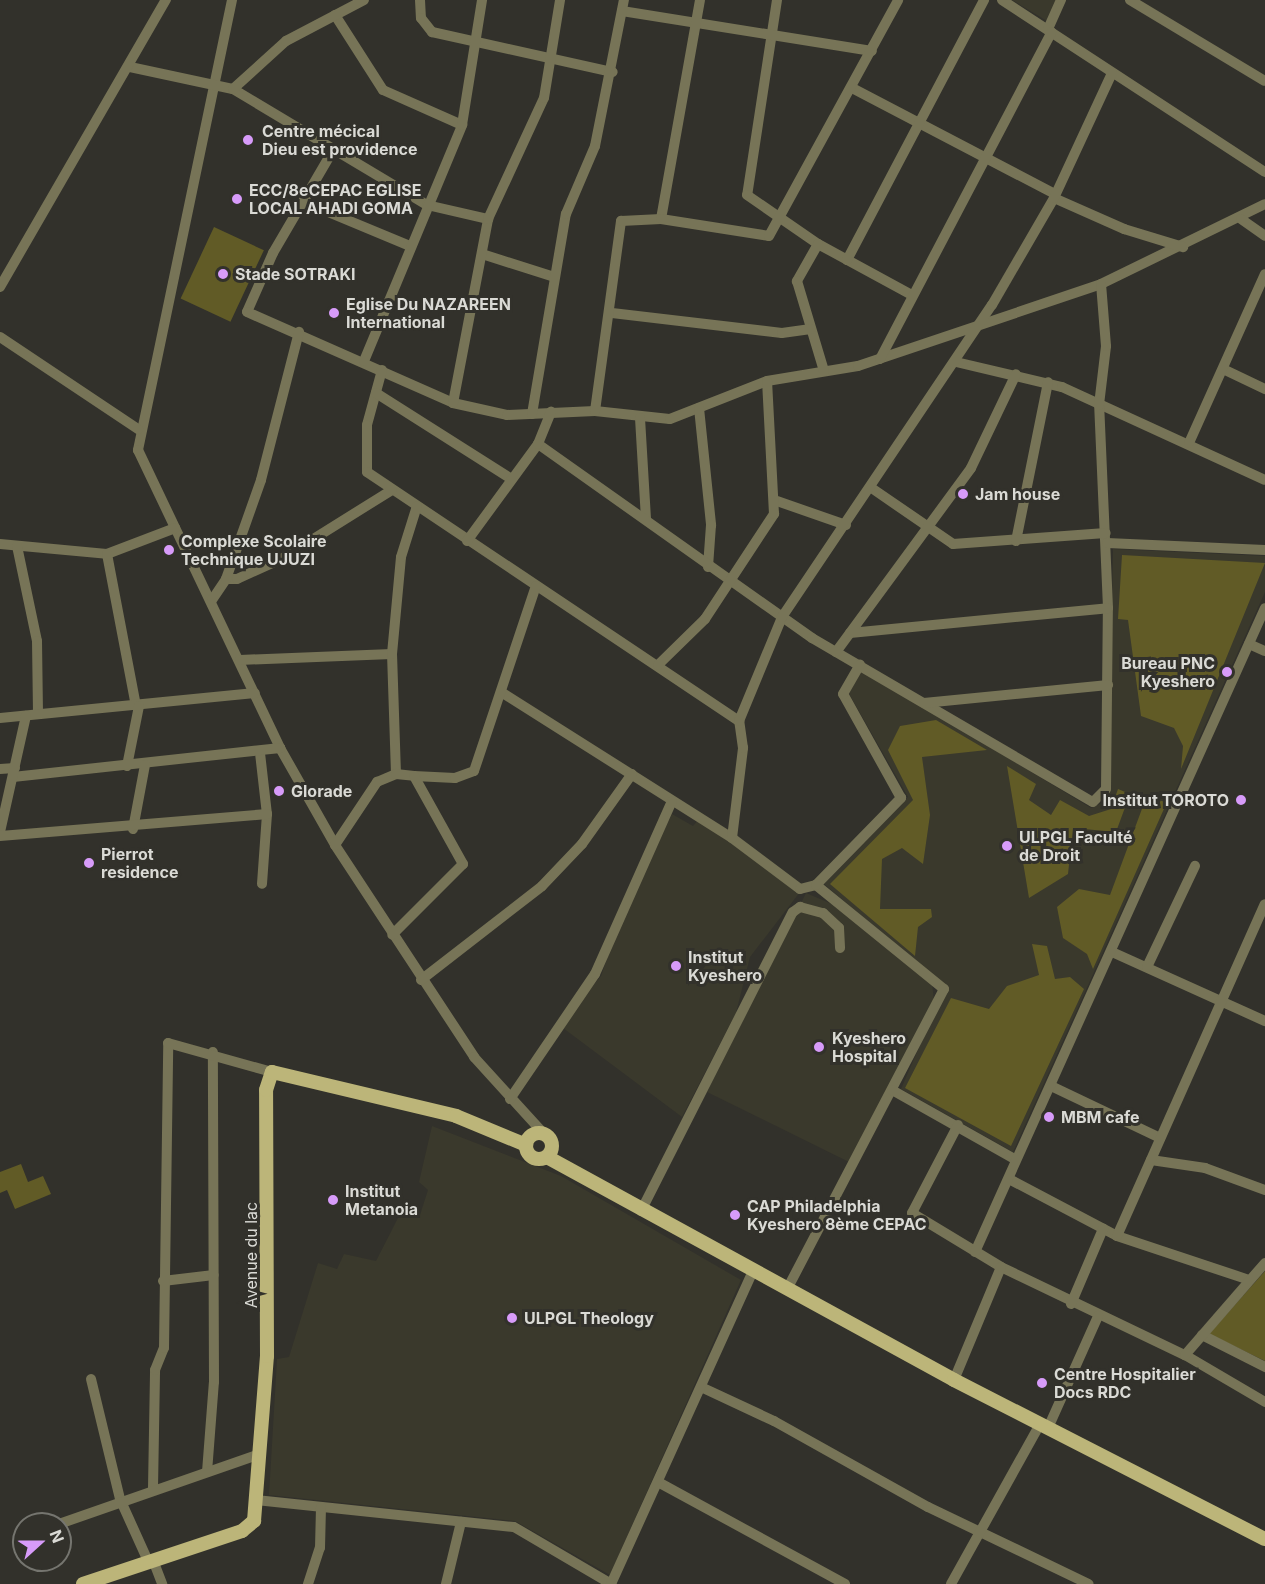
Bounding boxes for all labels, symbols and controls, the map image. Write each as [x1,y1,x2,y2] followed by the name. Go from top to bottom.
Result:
[262,121,418,159] place label: Centre mécical Dieu est providence
[239,131,257,149] marker: Centre mécical Dieu est providence
[249,180,422,218] place label: ECC/8eCEPAC EGLISE LOCAL AHADI GOMA
[230,192,244,206] marker: ECC/8eCEPAC EGLISE LOCAL AHADI GOMA
[235,264,356,284] place label: Stade SOTRAKI
[216,267,230,281] marker: Stade SOTRAKI
[346,294,511,332] place label: Eglise Du NAZAREEN International
[327,306,341,320] marker: Eglise Du NAZAREEN International
[975,484,1060,504] place label: Jam house
[956,487,970,501] marker: Jam house
[181,531,326,569] place label: Complexe Scolaire Technique UJUZI
[162,543,176,557] marker: Complexe Scolaire Technique UJUZI
[1121,653,1215,691] place label: Bureau PNC Kyeshero
[1220,665,1234,679] marker: Bureau PNC Kyeshero
[291,781,352,801] place label: Glorade
[272,784,286,798] marker: Glorade
[1103,790,1229,810] place label: Institut TOROTO
[1234,793,1248,807] marker: Institut TOROTO
[1019,827,1133,865] place label: ULPGL Faculté de Droit
[1000,839,1014,853] marker: ULPGL Faculté de Droit
[101,844,178,882] place label: Pierrot residence
[82,856,96,870] marker: Pierrot residence
[688,947,762,985] place label: Institut Kyeshero
[669,959,683,973] marker: Institut Kyeshero
[832,1028,906,1066] place label: Kyeshero Hospital
[810,1038,828,1056] marker: Kyeshero Hospital
[1061,1107,1140,1127] place label: MBM cafe
[1042,1110,1056,1124] marker: MBM cafe
[345,1181,418,1219] place label: Institut Metanoia
[326,1193,340,1207] marker: Institut Metanoia
[747,1196,926,1234] place label: CAP Philadelphia Kyeshero 8ème CEPAC
[241,1202,261,1308] street label: Avenue du lac
[728,1208,742,1222] marker: CAP Philadelphia Kyeshero 8ème CEPAC
[524,1308,654,1328] place label: ULPGL Theology
[505,1311,519,1325] marker: ULPGL Theology
[1054,1364,1196,1402] place label: Centre Hospitalier Docs RDC
[1035,1376,1049,1390] marker: Centre Hospitalier Docs RDC
[12,1512,72,1572] north arrow
[45,1527,68,1546] text: N

